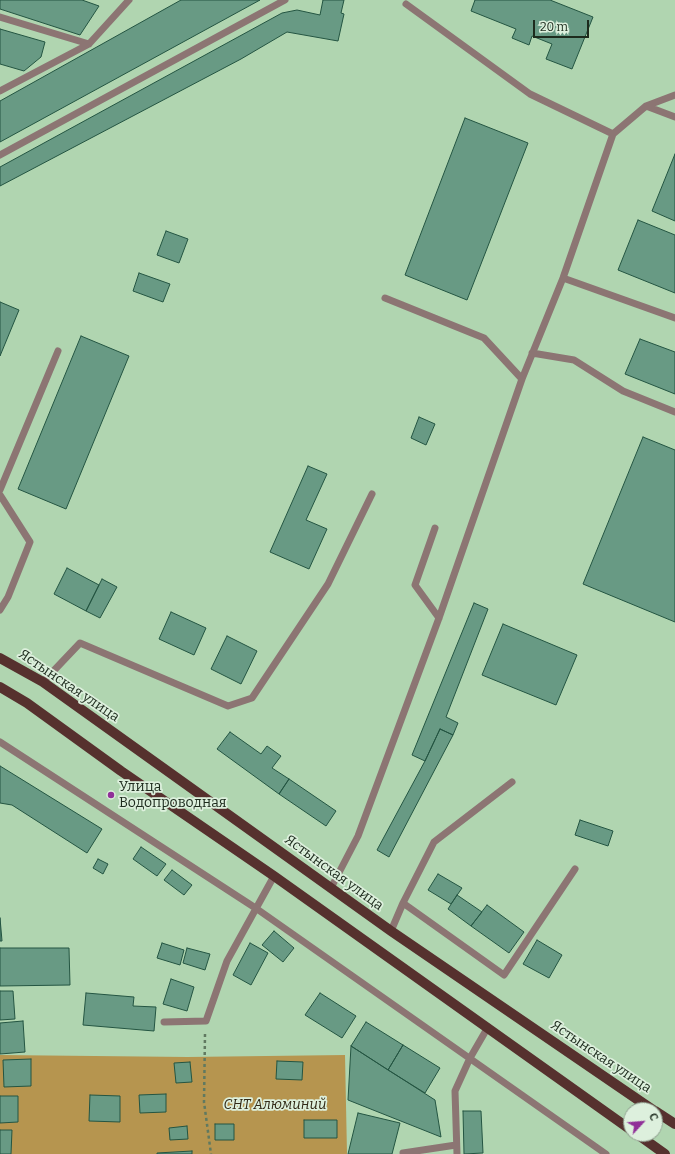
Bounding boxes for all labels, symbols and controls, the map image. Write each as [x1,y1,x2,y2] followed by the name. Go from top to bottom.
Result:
[535,12,591,38] scale bar
[540,20,568,34] text: 20 m
[16,646,122,726] street label: Ястынская улица
[119,779,227,812] place label: Улица Водопроводная
[106,790,116,800] marker: Улица Водопроводная
[281,832,387,914] street label: Ястынская улица
[548,1017,654,1097] street label: Ястынская улица
[224,1097,326,1113] park label: СНТ Алюминий
[623,1102,663,1142] north arrow
[646,1111,661,1123] text: С

